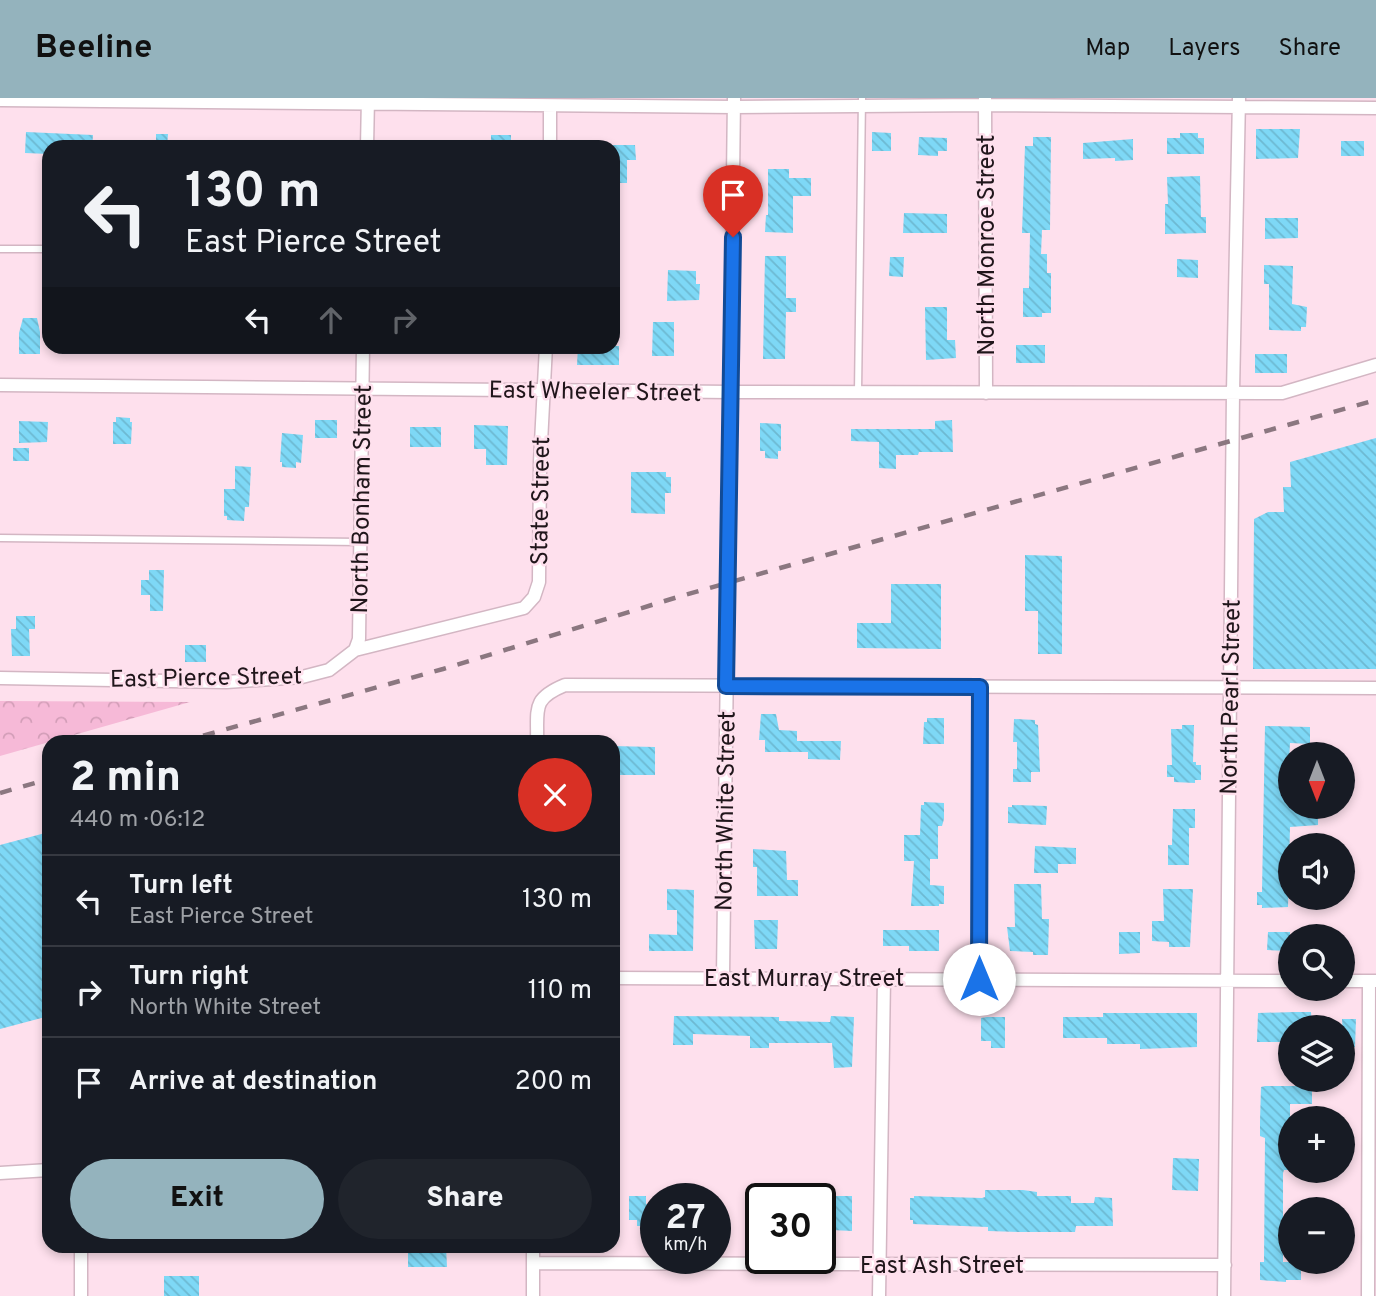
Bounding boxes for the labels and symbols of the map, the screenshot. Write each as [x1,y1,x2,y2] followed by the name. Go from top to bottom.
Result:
[973,134,1003,356] street label: North Monroe Street
[703,165,763,237] pin
[488,376,702,410] street label: East Wheeler Street
[346,384,380,614] street label: North Bonham Street
[526,436,558,566] street label: State Street
[1215,599,1249,795] street label: North Pearl Street
[110,662,303,696] street label: East Pierce Street
[710,711,744,912] street label: North White Street
[1278,742,1354,819] north arrow
[942,942,1016,1016] position arrow
[704,965,904,995] street label: East Murray Street
[745,1183,836,1274] speed limit sign: 30
[860,1252,1024,1282] street label: East Ash Street

